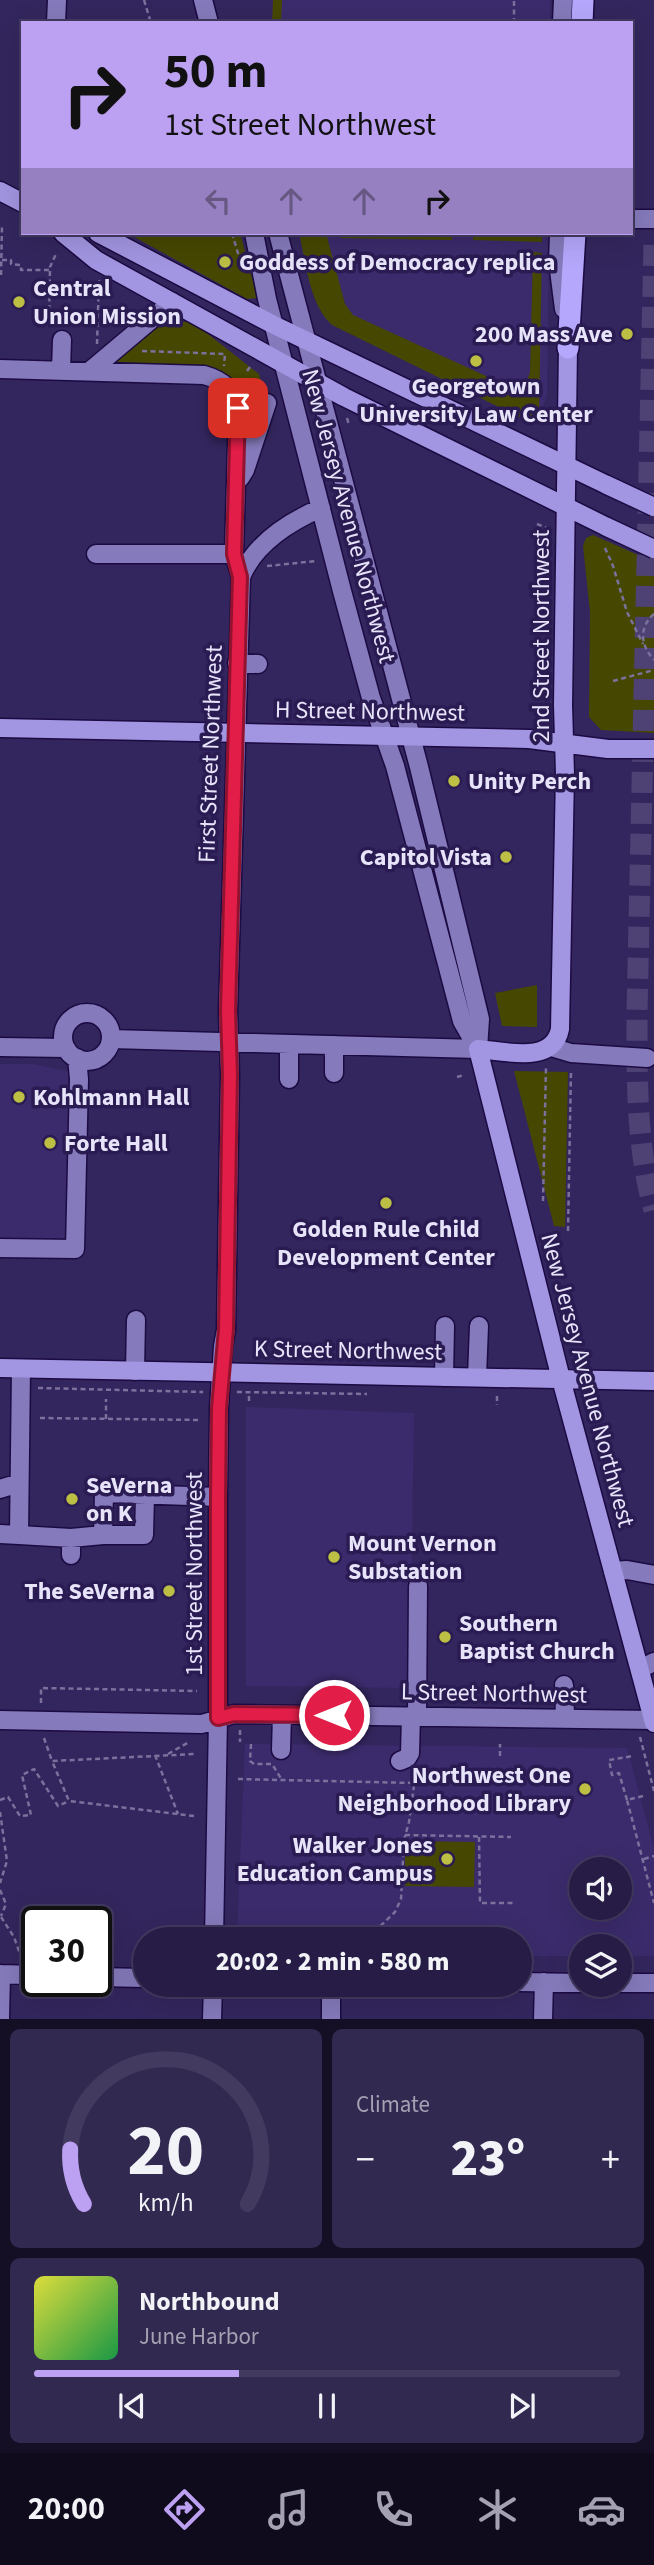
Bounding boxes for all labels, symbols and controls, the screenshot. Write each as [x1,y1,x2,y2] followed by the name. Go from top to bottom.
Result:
[164,37,268,107] text: 50 m
[49,49,140,140] icon: right
[164,102,436,148] text: 1st Street Northwest
[199,182,237,220] icon: left
[272,182,310,220] icon: ahead
[345,182,383,220] icon: ahead
[418,182,456,220] icon: right
[239,245,555,280] place label: Goddess of Democracy replica
[217,254,233,270] marker: Goddess of Democracy replica
[33,271,181,334] place label: Central Union Mission
[11,294,27,310] marker: Central Union Mission
[475,317,613,352] place label: 200 Mass Ave
[619,326,635,342] marker: 200 Mass Ave
[468,353,484,369] marker: Georgetown University Law Center
[292,365,405,667] street label: New Jersey Avenue Northwest
[359,369,593,432] place label: Georgetown University Law Center
[208,378,268,438] pin
[219,389,257,427] icon: arrive
[524,530,559,742] street label: 2nd Street Northwest
[189,644,232,864] street label: First Street Northwest
[275,692,465,731] street label: H Street Northwest
[468,764,591,799] place label: Unity Perch
[446,773,462,789] marker: Unity Perch
[360,840,492,875] place label: Capitol Vista
[498,849,514,865] marker: Capitol Vista
[33,1080,189,1115] place label: Kohlmann Hall
[11,1089,27,1105] marker: Kohlmann Hall
[64,1126,168,1161] place label: Forte Hall
[42,1135,58,1151] marker: Forte Hall
[378,1195,394,1211] marker: Golden Rule Child Development Center
[277,1212,495,1275] place label: Golden Rule Child Development Center
[531,1229,644,1531] street label: New Jersey Avenue Northwest
[253,1331,442,1370] street label: K Street Northwest
[86,1468,172,1531] place label: SeVerna on K
[177,1472,212,1676] street label: 1st Street Northwest
[64,1491,80,1507] marker: SeVerna on K
[348,1526,497,1589] place label: Mount Vernon Substation
[326,1549,342,1565] marker: Mount Vernon Substation
[24,1574,155,1609] place label: The SeVerna
[161,1583,177,1599] marker: The SeVerna
[459,1606,615,1669] place label: Southern Baptist Church
[437,1629,453,1645] marker: Southern Baptist Church
[401,1674,587,1713] street label: L Street Northwest
[297,1678,371,1752] position arrow
[337,1758,571,1821] place label: Northwest One Neighborhood Library
[577,1781,593,1797] marker: Northwest One Neighborhood Library
[237,1828,433,1891] place label: Walker Jones Education Campus
[439,1851,455,1867] marker: Walker Jones Education Campus
[569,1857,632,1997] map controls
[569,1857,632,1920] button: sound
[21,1906,112,1997] speed limit sign: 30
[569,1934,632,1997] button: layers
[216,1943,449,1980] text: 20:02 · 2 min · 580 m
[356,2088,430,2121] text: Climate
[128,2100,204,2204] text: 20
[451,2122,525,2196] text: 23°
[356,2133,375,2187] text: −
[601,2133,620,2187] text: +
[138,2185,194,2221] text: km/h
[139,2283,280,2320] text: Northbound
[139,2320,259,2353] text: June Harbor
[113,2387,151,2425] icon: previous
[308,2387,346,2425] icon: pause
[503,2387,541,2425] icon: next
[160,2485,209,2534] icon: directions
[264,2485,313,2534] icon: music
[369,2485,418,2534] icon: phone
[473,2485,522,2534] icon: climate
[577,2485,626,2534] icon: car
[28,2486,105,2532] text: 20:00

